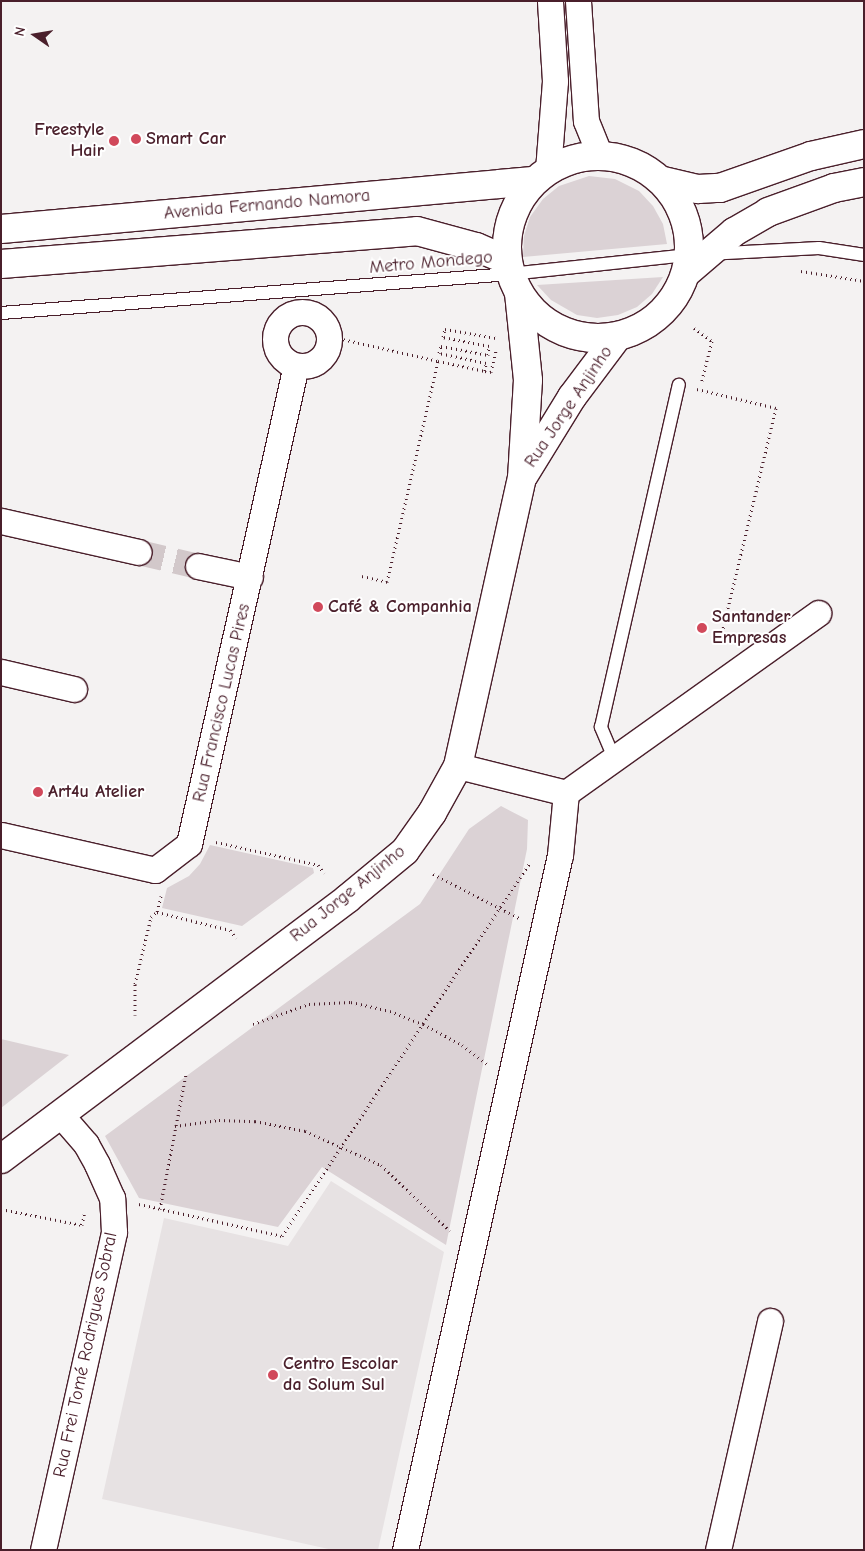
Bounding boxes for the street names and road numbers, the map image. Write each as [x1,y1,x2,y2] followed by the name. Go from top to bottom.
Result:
[163,185,371,225] street label: Avenida Fernando Namora
[368,247,494,279] street label: Metro Mondego
[520,342,618,472] street label: Rua Jorge Anjinho
[189,602,255,804] street label: Rua Francisco Lucas Pires
[286,841,410,947] street label: Rua Jorge Anjinho
[49,1231,123,1479] street label: Rua Frei Tomé Rodrigues Sobral

